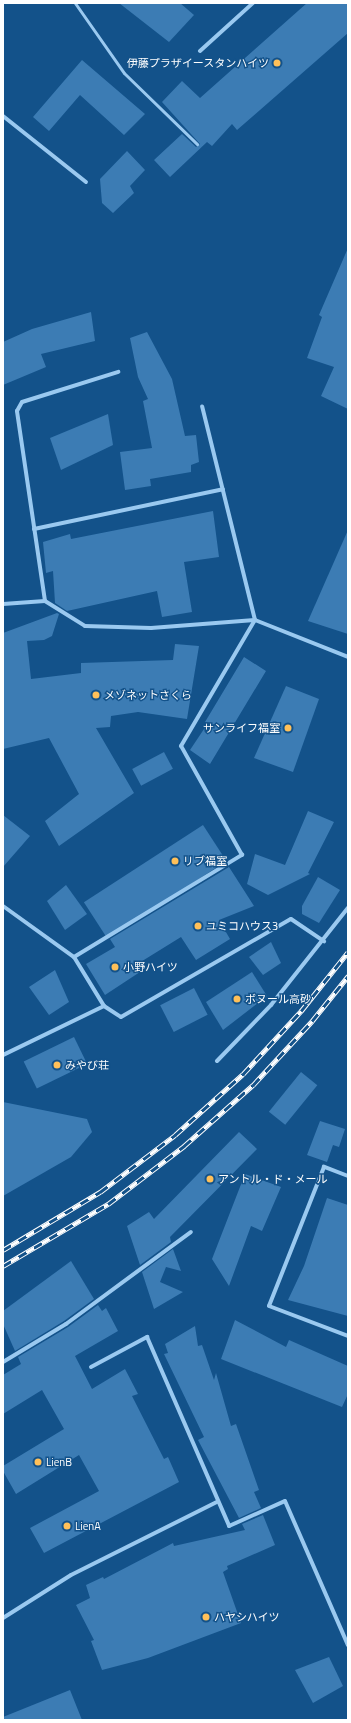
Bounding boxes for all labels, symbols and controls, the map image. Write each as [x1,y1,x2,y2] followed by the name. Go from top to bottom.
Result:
[126,56,269,70] place label: 伊藤プラザイースタンハイツ
[272,58,282,68] marker: 伊藤プラザイースタンハイツ
[104,688,192,702] place label: メゾネットさくら
[91,690,101,700] marker: メゾネットさくら
[203,721,280,735] place label: サンライフ福室
[283,723,293,733] marker: サンライフ福室
[183,854,227,868] place label: リブ福室
[170,856,180,866] marker: リブ福室
[206,919,278,933] place label: ユミコハウス3
[193,921,203,931] marker: ユミコハウス3
[123,960,178,974] place label: 小野ハイツ
[110,962,120,972] marker: 小野ハイツ
[245,992,311,1006] place label: ボヌール高砂
[232,994,242,1004] marker: ボヌール高砂
[65,1058,109,1072] place label: みやび荘
[52,1060,62,1070] marker: みやび荘
[218,1172,328,1186] place label: アントル・ド・メール
[205,1174,215,1184] marker: アントル・ド・メール
[46,1455,72,1469] place label: LienB
[33,1457,43,1467] marker: LienB
[75,1519,101,1533] place label: LienA
[62,1521,72,1531] marker: LienA
[214,1610,280,1624] place label: ハヤシハイツ
[201,1612,211,1622] marker: ハヤシハイツ

